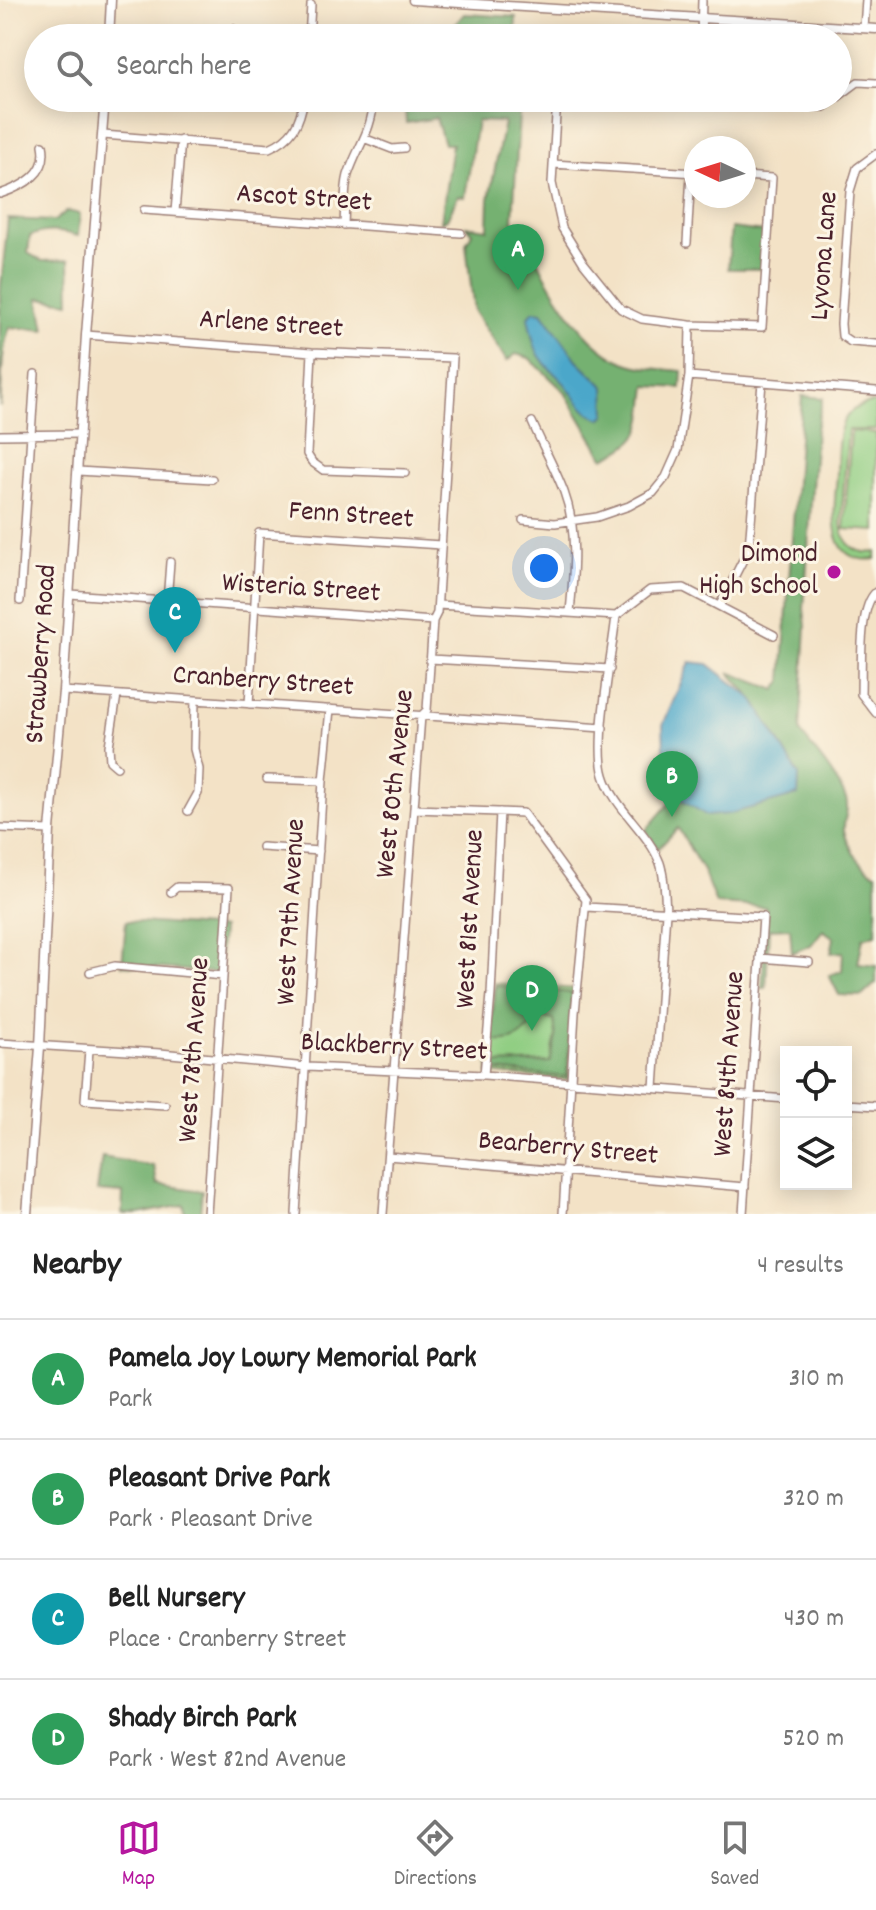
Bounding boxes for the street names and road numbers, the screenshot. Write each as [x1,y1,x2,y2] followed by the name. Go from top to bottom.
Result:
[235,175,373,225] street label: Ascot Street
[802,190,850,322] street label: Lyvona Lane
[198,301,344,351] street label: Arlene Street
[287,493,415,541] street label: Fenn Street
[17,563,69,745] street label: Strawberry Road
[220,565,382,615] street label: Wisteria Street
[171,657,355,709] street label: Cranberry Street
[367,688,427,880] street label: West 80th Avenue
[268,818,318,1006] street label: West 79th Avenue
[447,828,497,1010] street label: West 81st Avenue
[170,956,222,1144] street label: West 78th Avenue
[705,970,757,1158] street label: West 84th Avenue
[300,1024,488,1074] street label: Blackberry Street
[477,1122,659,1178] street label: Bearberry Street

